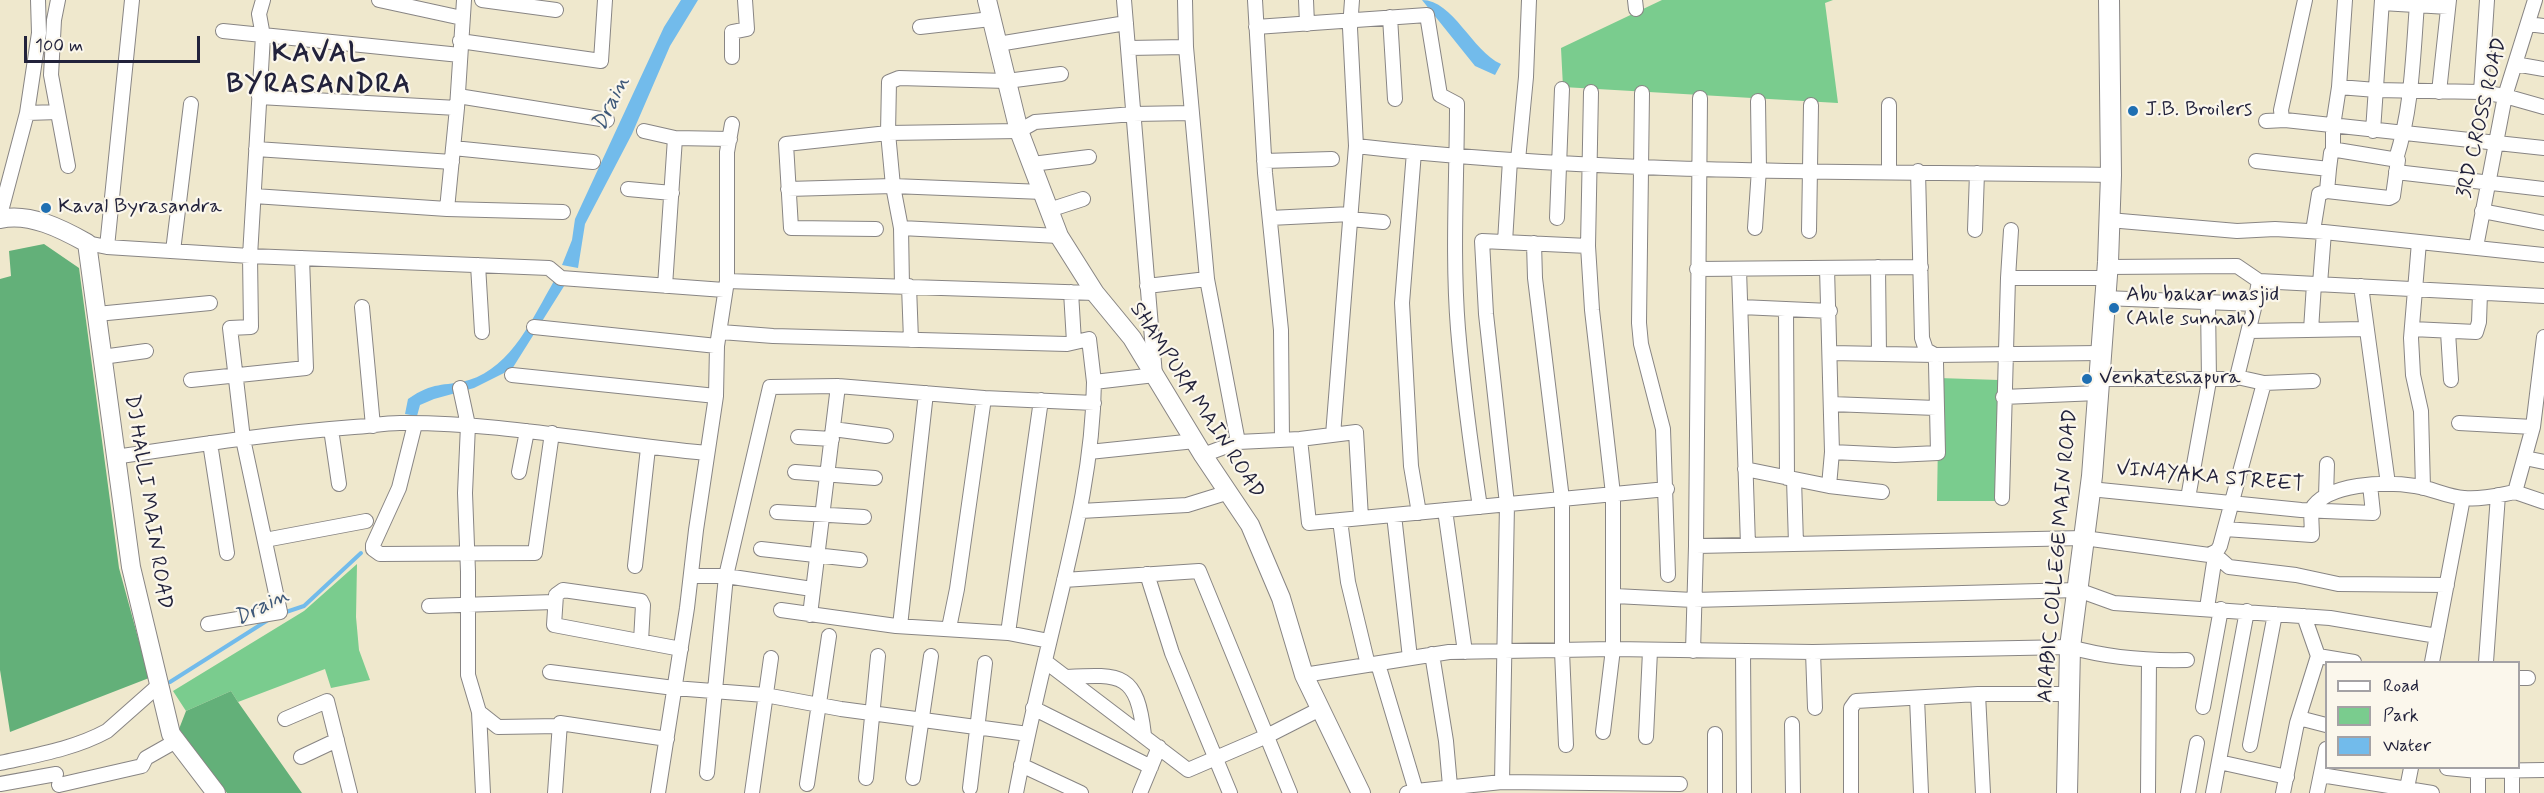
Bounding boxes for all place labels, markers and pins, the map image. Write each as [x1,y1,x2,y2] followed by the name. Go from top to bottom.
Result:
[2145,98,2252,124] place label: J.B. Broilers
[2126,104,2140,118] marker: J.B. Broilers
[58,195,222,221] place label: Kaval Byrasandra
[39,201,53,215] marker: Kaval Byrasandra
[2126,283,2279,333] place label: Abu bakar masjid (Ahle sunnah)
[2107,301,2121,315] marker: Abu bakar masjid (Ahle sunnah)
[2099,366,2241,392] place label: Venkateshapura
[2080,372,2094,386] marker: Venkateshapura

